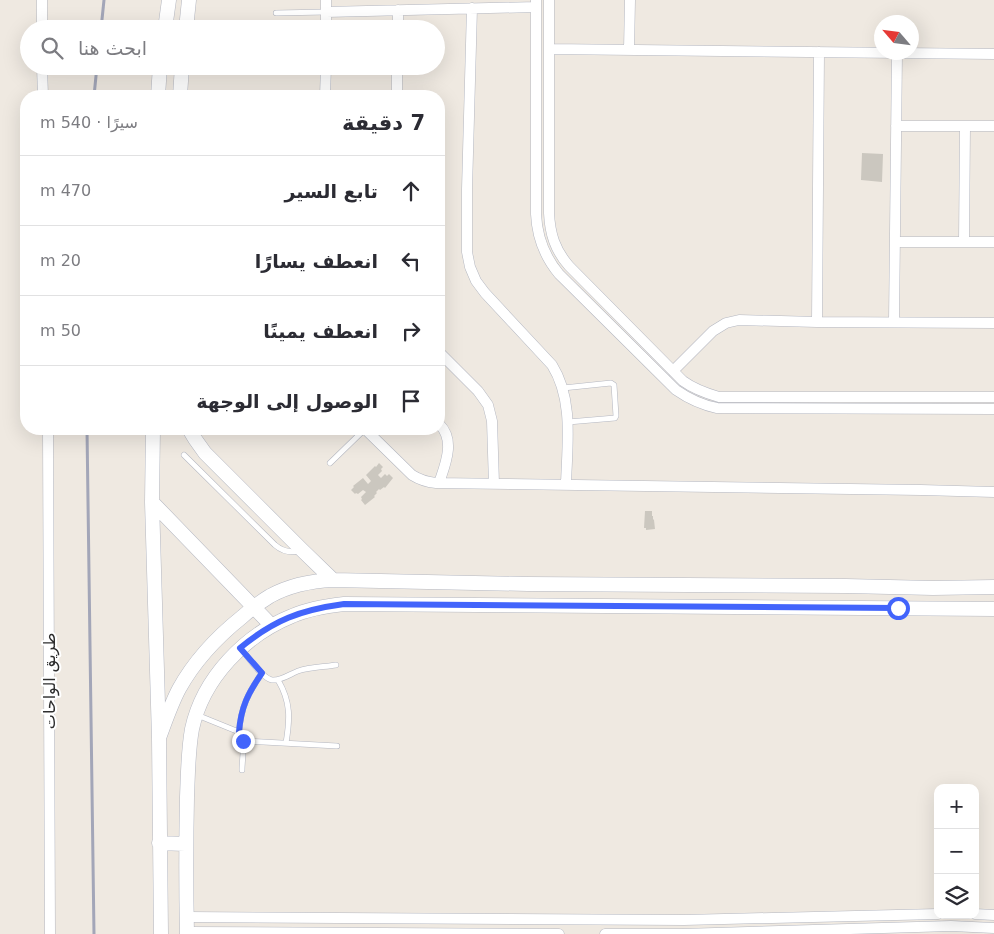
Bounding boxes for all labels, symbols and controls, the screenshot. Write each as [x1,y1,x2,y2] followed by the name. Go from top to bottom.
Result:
[874,15,919,60] north arrow
[20,20,445,75] search box
[38,34,66,62] icon: search
[78,37,147,59] text: ابحث هنا
[342,111,425,135] text: 7 دقيقة
[40,113,138,132] text: سيرًا · 540 m
[397,177,425,205] icon: ahead
[284,180,378,202] text: تابع السير
[40,181,91,200] text: 470 m
[397,247,425,275] icon: left
[255,250,378,272] text: انعطف يسارًا
[40,251,81,270] text: 20 m
[397,317,425,345] icon: right
[263,320,378,342] text: انعطف يمينًا
[40,321,81,340] text: 50 m
[397,387,425,415] icon: arrive
[196,390,378,412] text: الوصول إلى الوجهة
[887,597,910,620] route start
[40,633,60,729] street label: طريق الواحات
[232,730,255,753] route end
[934,784,979,919] map controls
[934,784,979,829] button: +
[934,829,979,874] button: −
[934,874,979,919] button: layers

